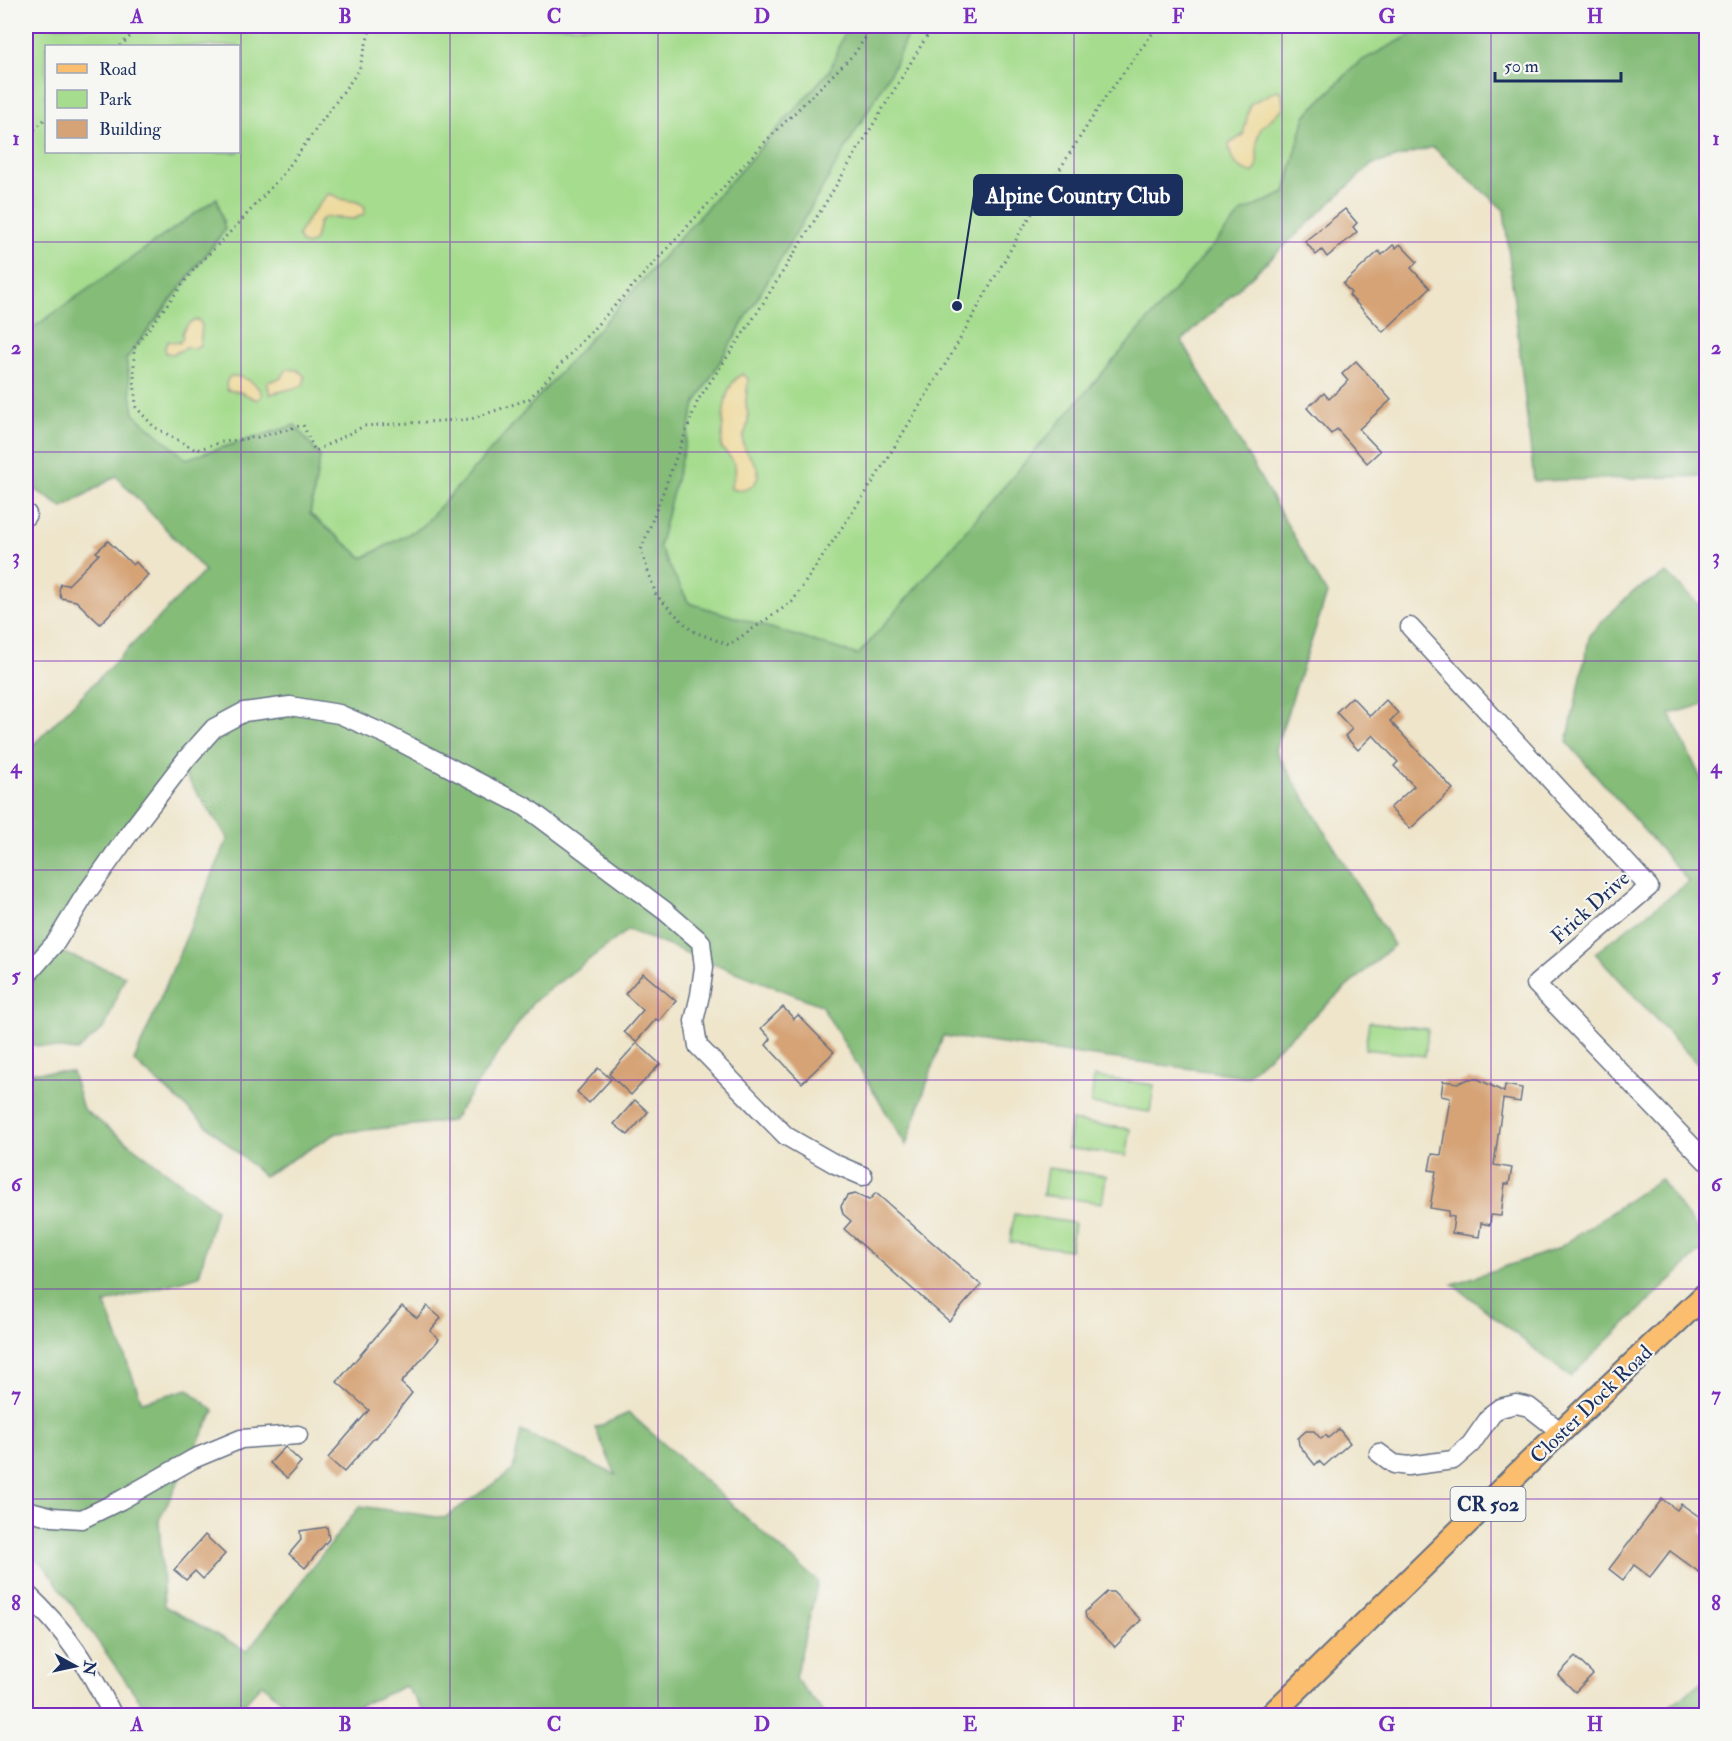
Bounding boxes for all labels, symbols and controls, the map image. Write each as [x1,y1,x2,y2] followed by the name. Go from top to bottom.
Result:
[130,4,144,29] text: A
[338,4,352,29] text: B
[547,4,561,29] text: C
[754,4,770,29] text: D
[963,4,978,29] text: E
[1172,4,1185,29] text: F
[1379,4,1396,29] text: G
[1587,4,1603,29] text: H
[45,45,240,153] legend
[1495,45,1621,83] scale bar
[1504,55,1539,78] text: 50 m
[99,58,137,81] text: Road
[99,88,132,111] text: Park
[99,118,162,141] text: Building
[12,126,20,151] text: 1
[1712,126,1720,151] text: 1
[974,175,1182,215] callout: Alpine Country Club
[985,182,1170,211] text: Alpine Country Club
[11,335,21,360] text: 2
[1711,335,1721,360] text: 2
[12,544,20,569] text: 3
[1712,544,1720,569] text: 3
[10,754,23,779] text: 4
[1710,754,1723,779] text: 4
[1545,865,1636,950] street label: Frick Drive
[12,963,22,988] text: 5
[1712,963,1722,988] text: 5
[11,1172,23,1197] text: 6
[1711,1172,1723,1197] text: 6
[1524,1339,1659,1470] street label: Closter Dock Road
[11,1382,21,1407] text: 7
[1711,1382,1721,1407] text: 7
[1450,1487,1526,1521] road number: CR 502
[11,1591,21,1616] text: 8
[1711,1591,1721,1616] text: 8
[45,1636,105,1696] north arrow
[78,1658,100,1677] text: N
[130,1712,144,1737] text: A
[338,1712,352,1737] text: B
[547,1712,561,1737] text: C
[754,1712,770,1737] text: D
[963,1712,978,1737] text: E
[1172,1712,1185,1737] text: F
[1379,1712,1396,1737] text: G
[1587,1712,1603,1737] text: H

